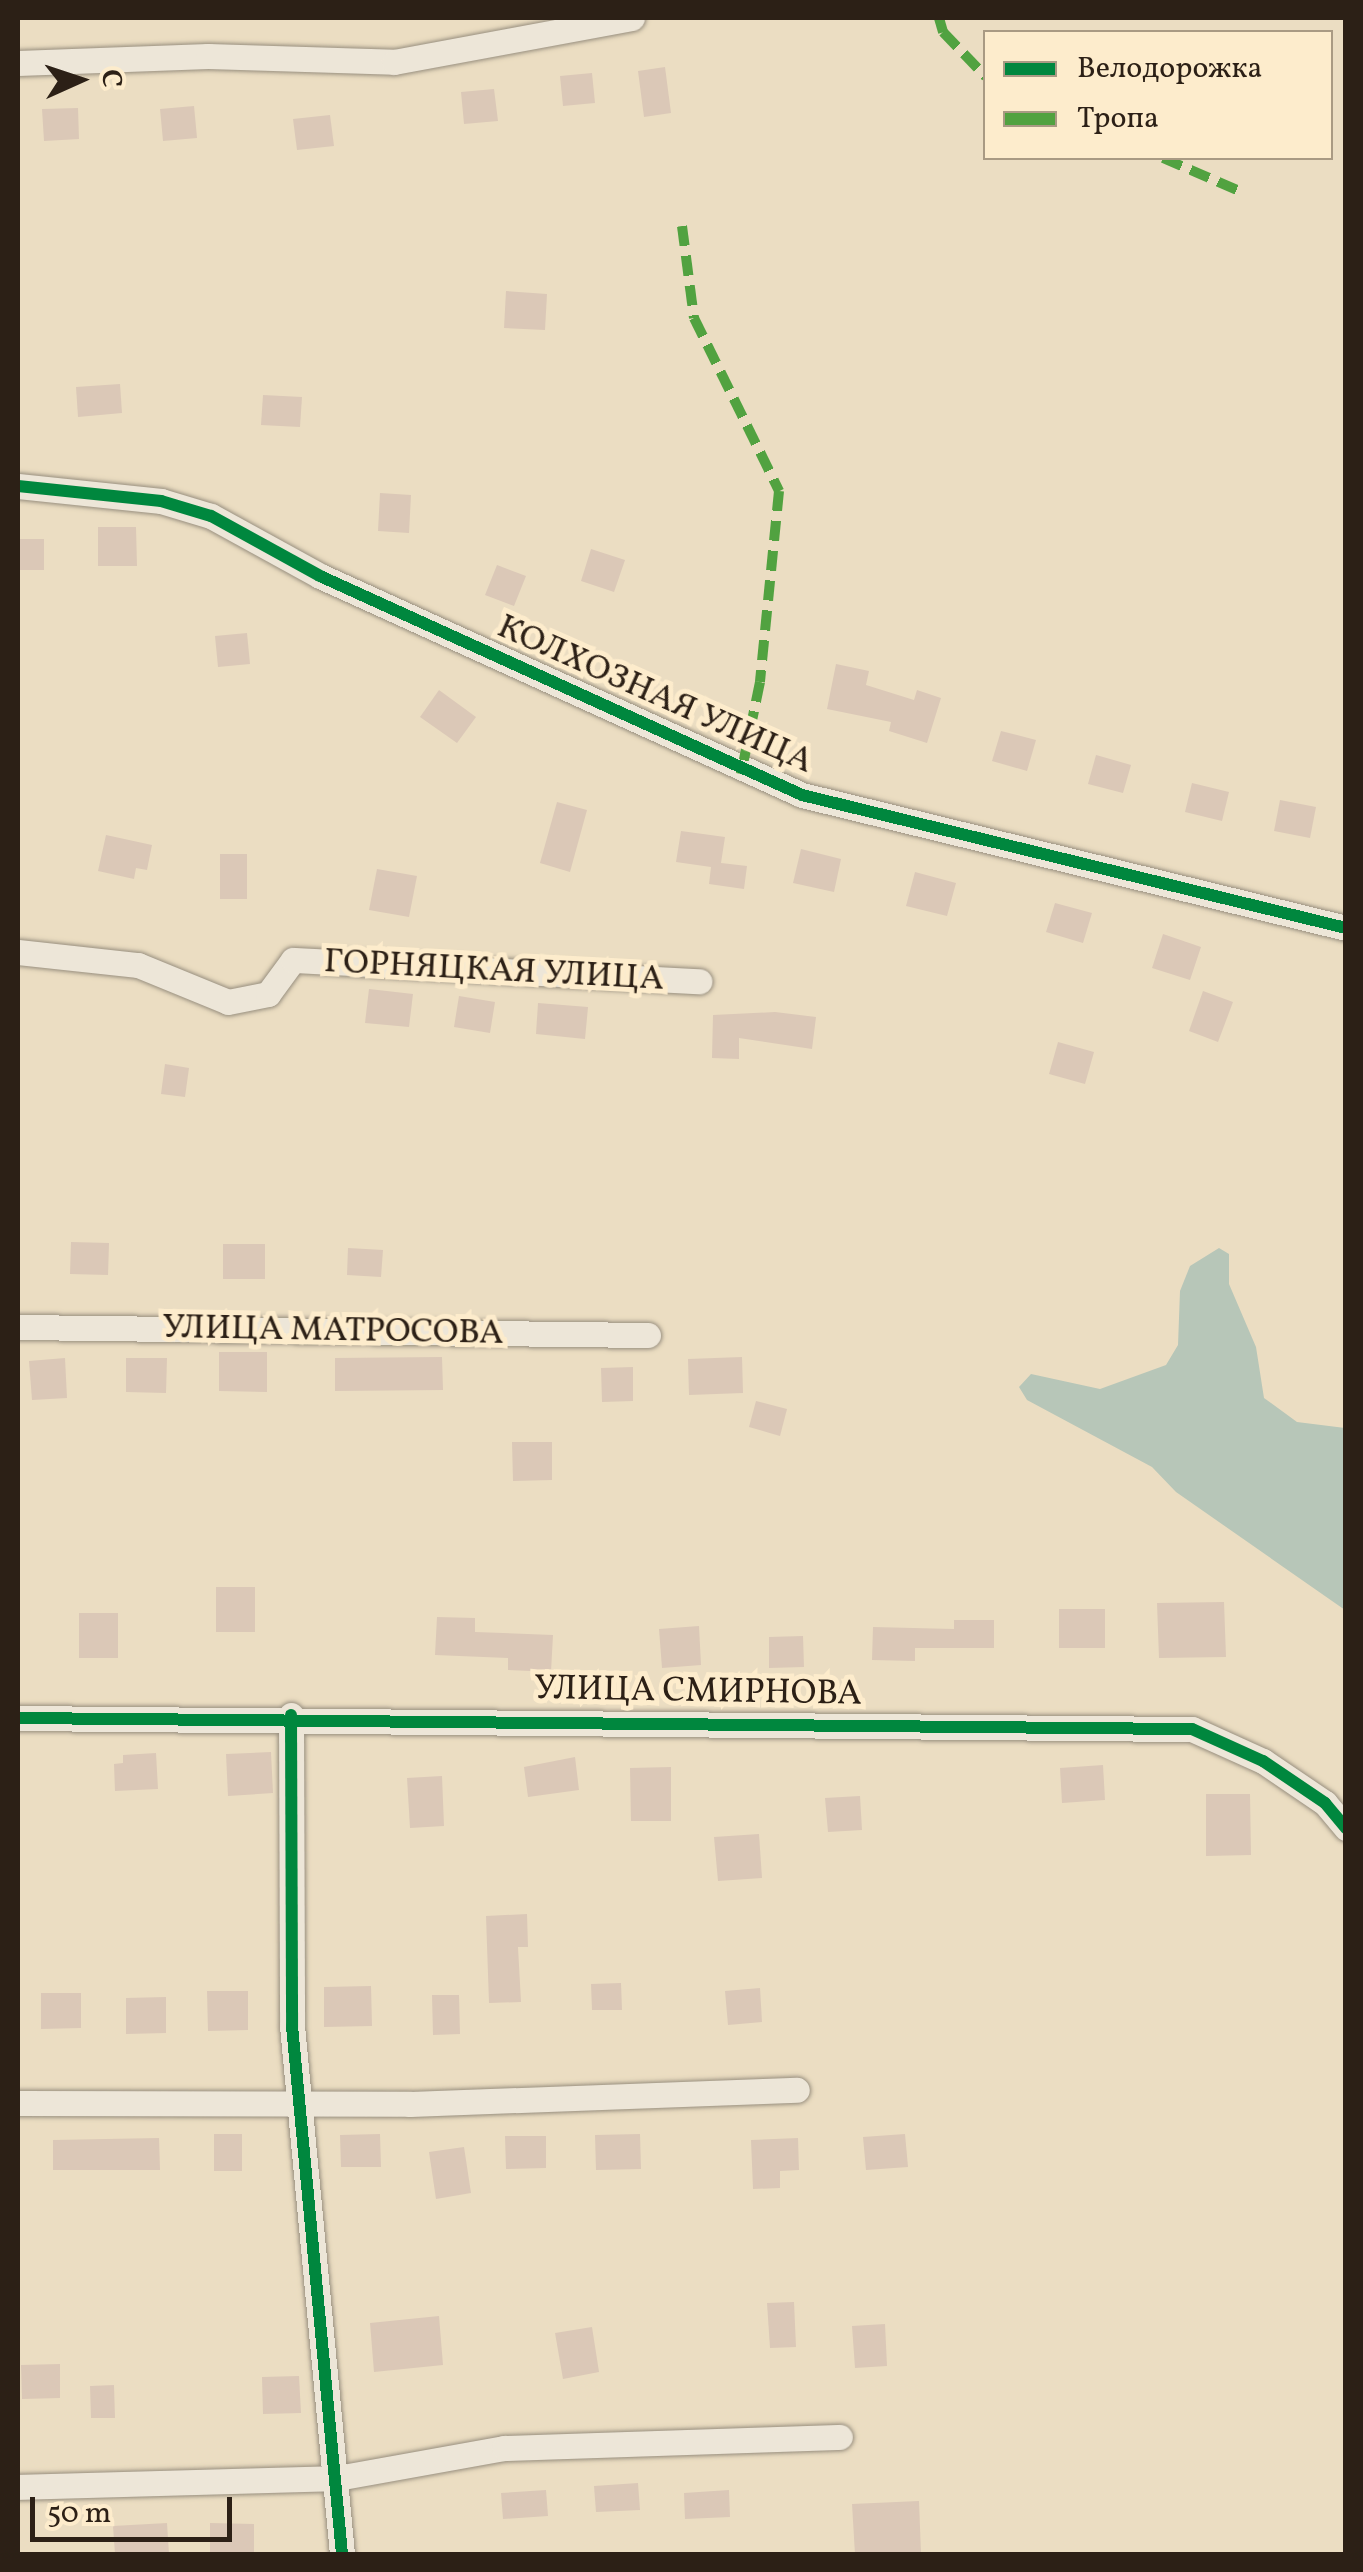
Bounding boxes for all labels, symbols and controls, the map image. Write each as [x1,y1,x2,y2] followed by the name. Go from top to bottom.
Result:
[30,30,130,130] north arrow
[983,30,1333,160] legend
[1077,48,1263,90] text: Велодорожка
[91,68,130,88] text: С
[1077,98,1159,140] text: Тропа
[490,606,820,784] street label: КОЛХОЗНАЯ УЛИЦА
[323,941,665,1001] street label: ГОРНЯЦКАЯ УЛИЦА
[162,1307,504,1355] street label: УЛИЦА МАТРОСОВА
[534,1668,862,1716] street label: УЛИЦА СМИРНОВА
[35,2477,238,2539] scale bar
[47,2493,111,2535] text: 50 m

